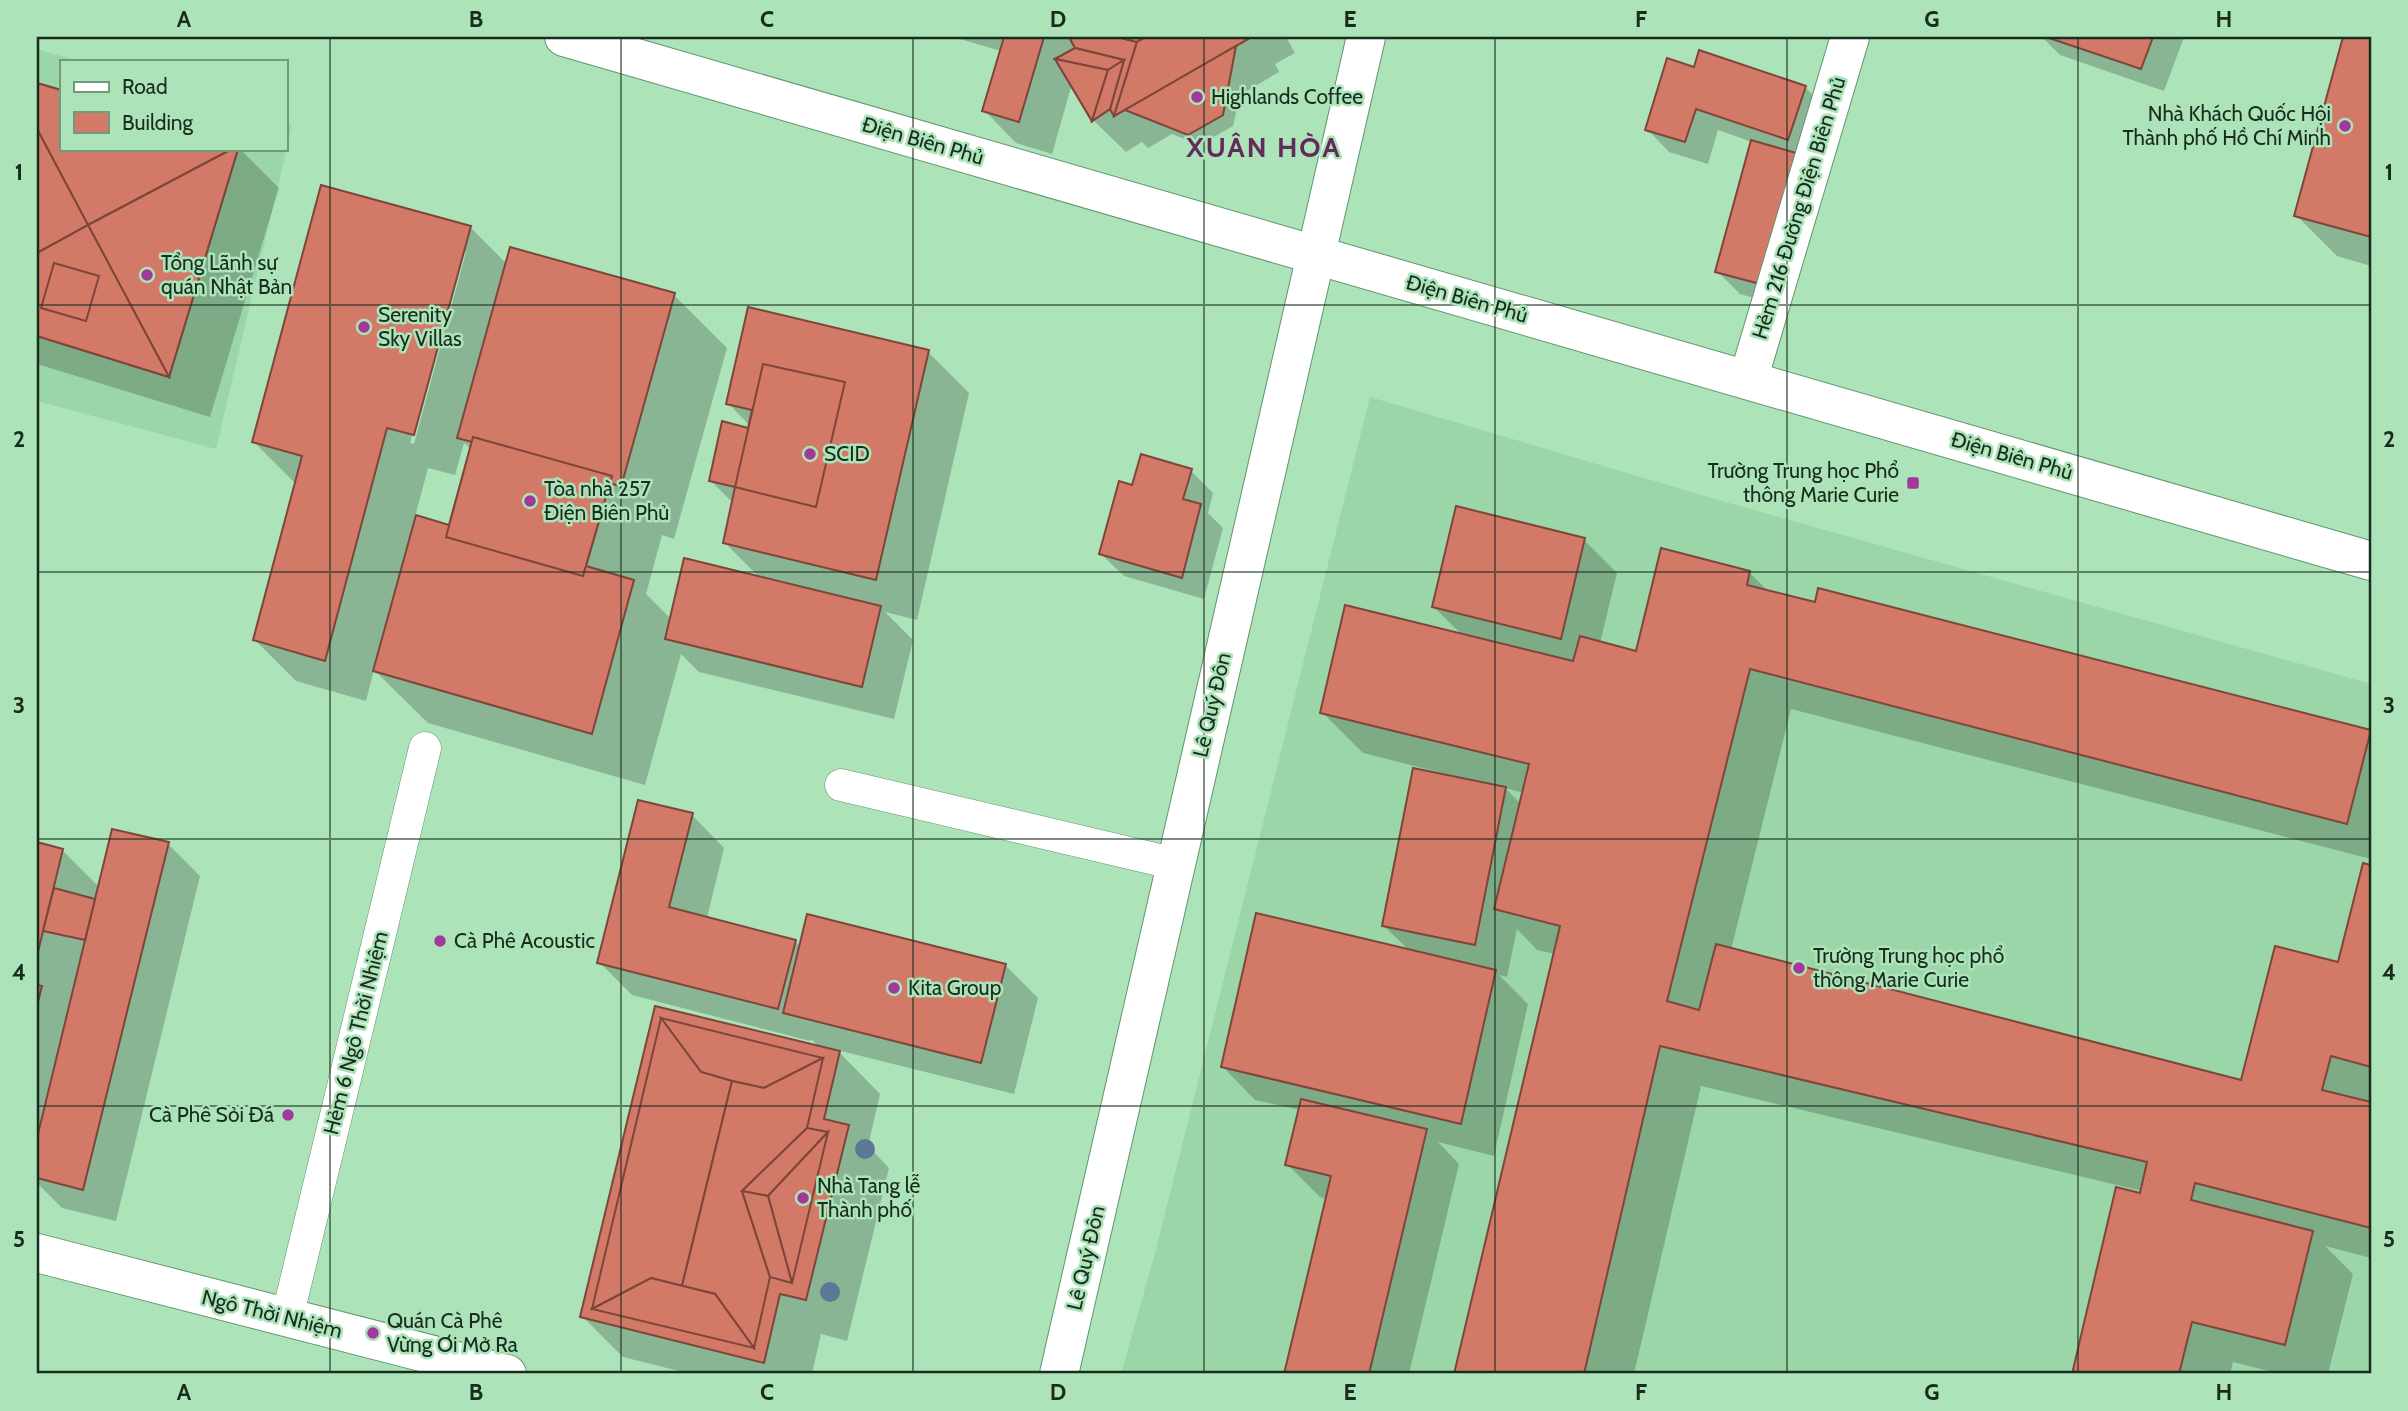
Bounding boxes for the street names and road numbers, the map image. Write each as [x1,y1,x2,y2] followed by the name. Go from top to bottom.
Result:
[1747,74,1850,342] street label: Hẻm 216 Đường Điện Biên Phủ
[859,111,987,170] street label: Điện Biên Phủ
[1403,269,1531,328] street label: Điện Biên Phủ
[1948,426,2076,485] street label: Điện Biên Phủ
[1187,650,1236,760] street label: Lê Quý Đôn
[318,928,393,1137] street label: Hẻm 6 Ngô Thời Nhiệm
[1061,1203,1110,1313] street label: Lê Quý Đôn
[199,1284,345,1343] street label: Ngô Thời Nhiệm

